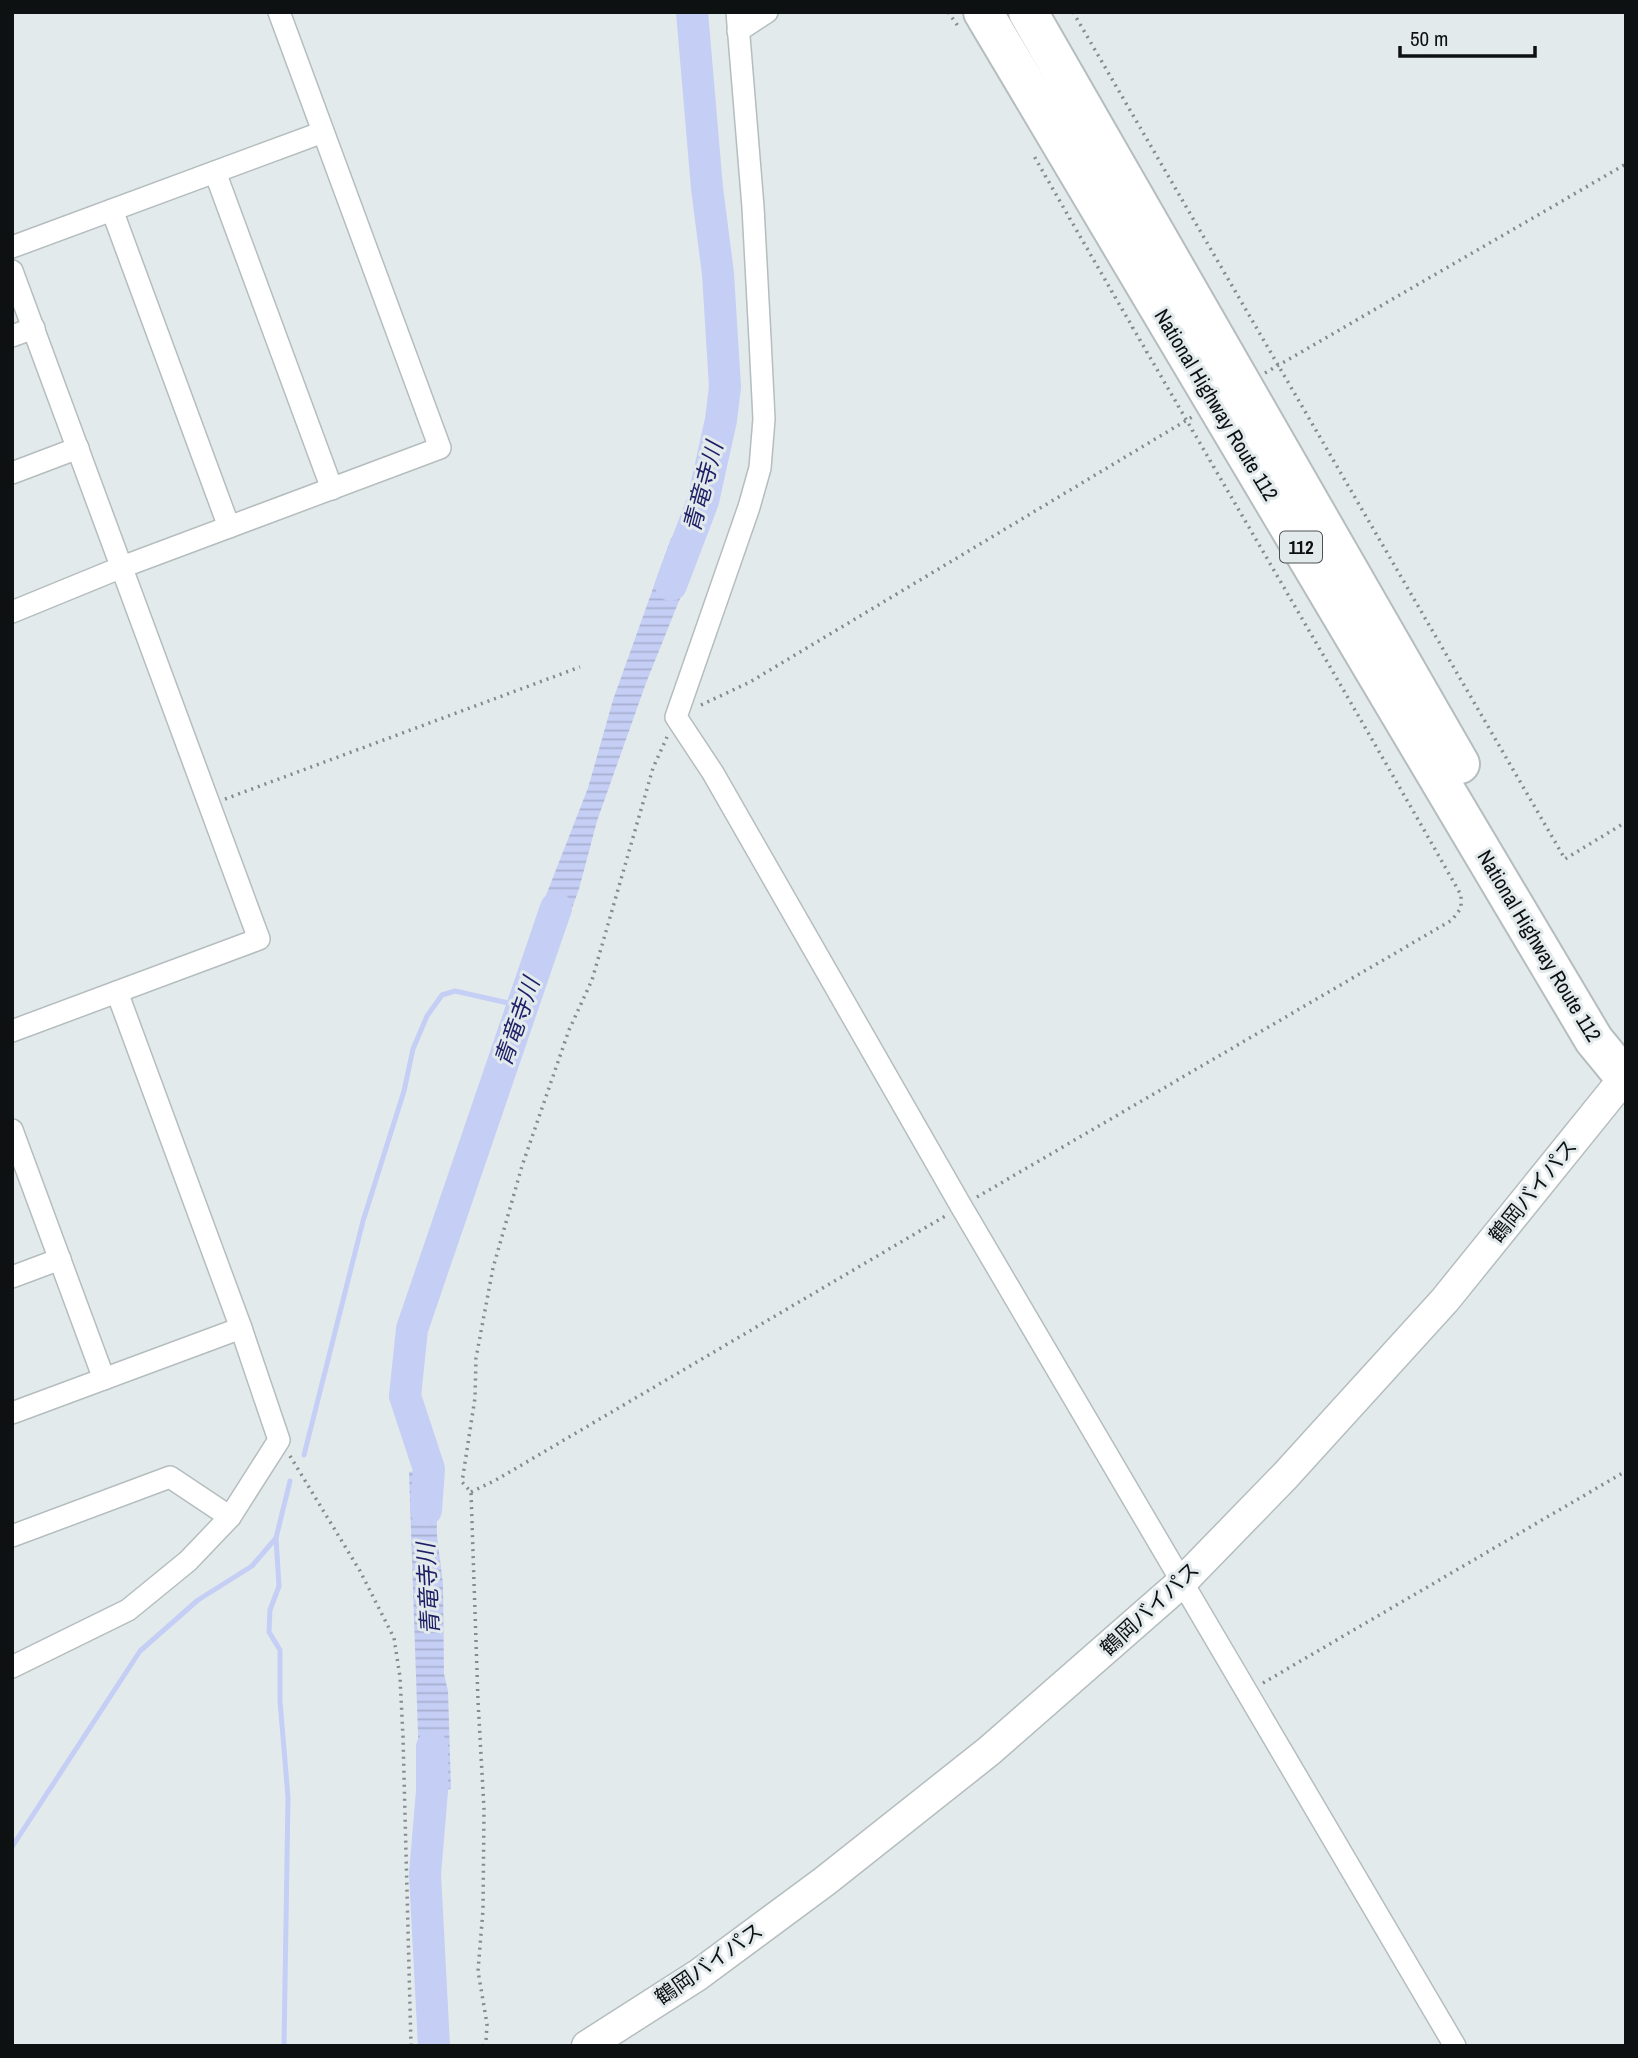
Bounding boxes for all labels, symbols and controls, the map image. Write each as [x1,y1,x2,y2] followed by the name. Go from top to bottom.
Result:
[1400,14,1535,58] scale bar
[1410,24,1448,53] text: 50 m
[1148,303,1285,506] street label: National Highway Route 112
[676,436,730,535] water label: 青竜寺川
[1280,532,1322,562] road number: 112
[1471,844,1608,1047] street label: National Highway Route 112
[487,970,547,1070] water label: 青竜寺川
[1482,1133,1583,1249] street label: 鶴岡バイパス
[409,1539,445,1636] water label: 青竜寺川
[1094,1555,1205,1662] street label: 鶴岡バイパス
[649,1916,768,2011] street label: 鶴岡バイパス

